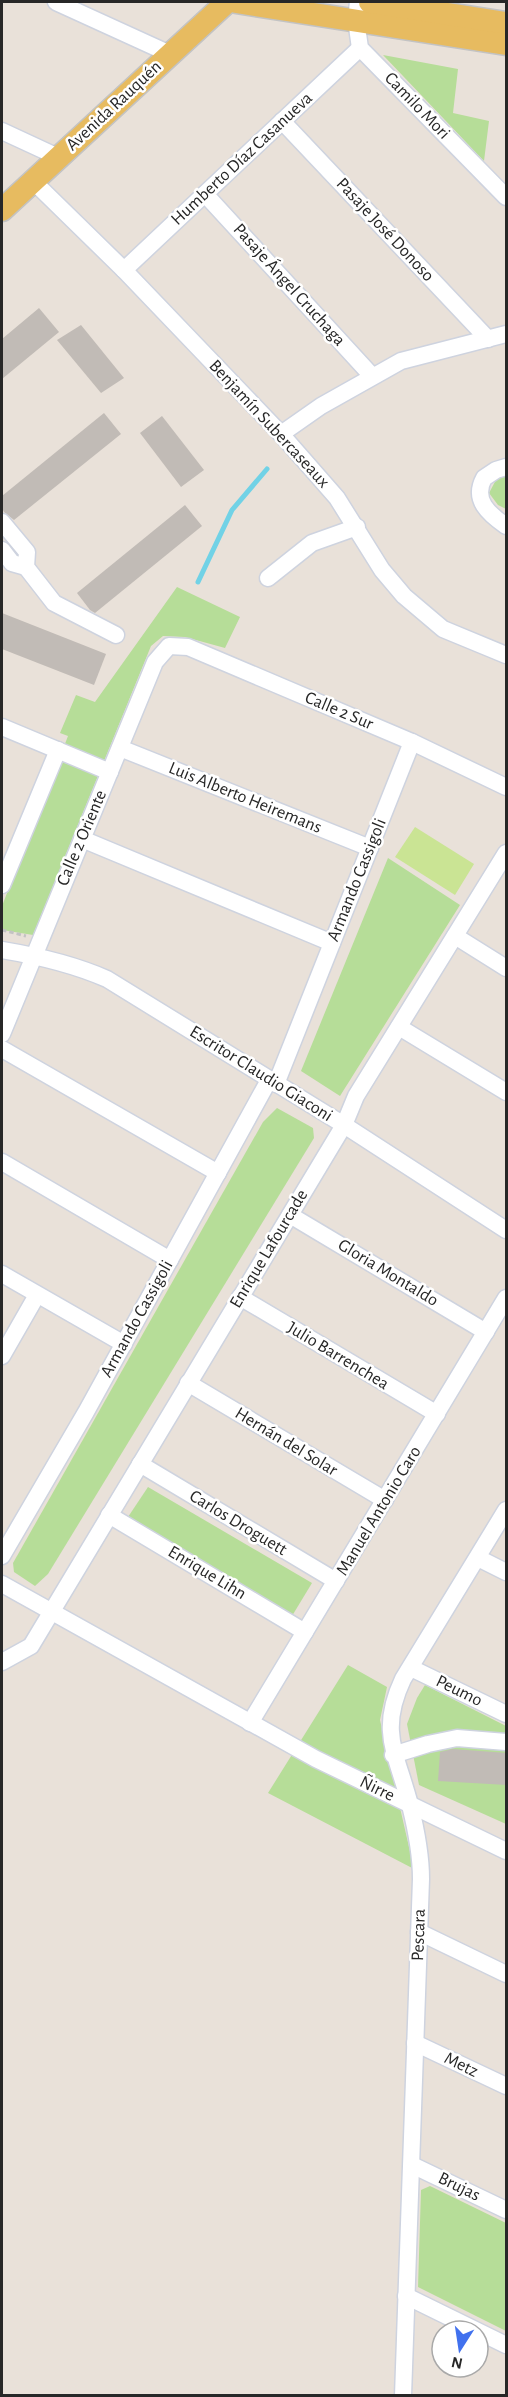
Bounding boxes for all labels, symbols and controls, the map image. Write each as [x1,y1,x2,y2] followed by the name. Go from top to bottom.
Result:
[63,57,165,155] street label: Avenida Rauquén
[381,69,453,143] street label: Camilo Mori
[168,89,316,229] street label: Humberto Díaz Casanueva
[333,175,437,285] street label: Pasaje José Donoso
[230,218,351,350] street label: Pasaje Ángel Cruchaga
[205,357,333,491] street label: Benjamín Subercaseaux
[302,689,376,733] street label: Calle 2 Sur
[166,759,324,837] street label: Luis Alberto Heiremans
[54,788,110,888] street label: Calle 2 Oriente
[324,816,390,944] street label: Armando Cassigoli
[186,1023,336,1125] street label: Escritor Claudio Giaconi
[227,1187,311,1311] street label: Enrique Lafourcade
[335,1236,441,1310] street label: Gloria Montaldo
[97,1257,177,1381] street label: Armando Cassigoli
[284,1319,392,1393] street label: Julio Barrenchea
[232,1404,341,1480] street label: Hernán del Solar
[333,1443,425,1579] street label: Manuel Antonio Caro
[186,1487,290,1559] street label: Carlos Droguett
[165,1543,249,1603] street label: Enrique Lihn
[433,1672,485,1710] street label: Peumo
[357,1770,399,1805] street label: Ñirre
[409,1908,429,1962] street label: Pescara
[441,2049,481,2081] street label: Metz
[435,2169,483,2205] street label: Brujas
[430,2319,490,2379] north arrow
[450,2354,464,2372] text: N

